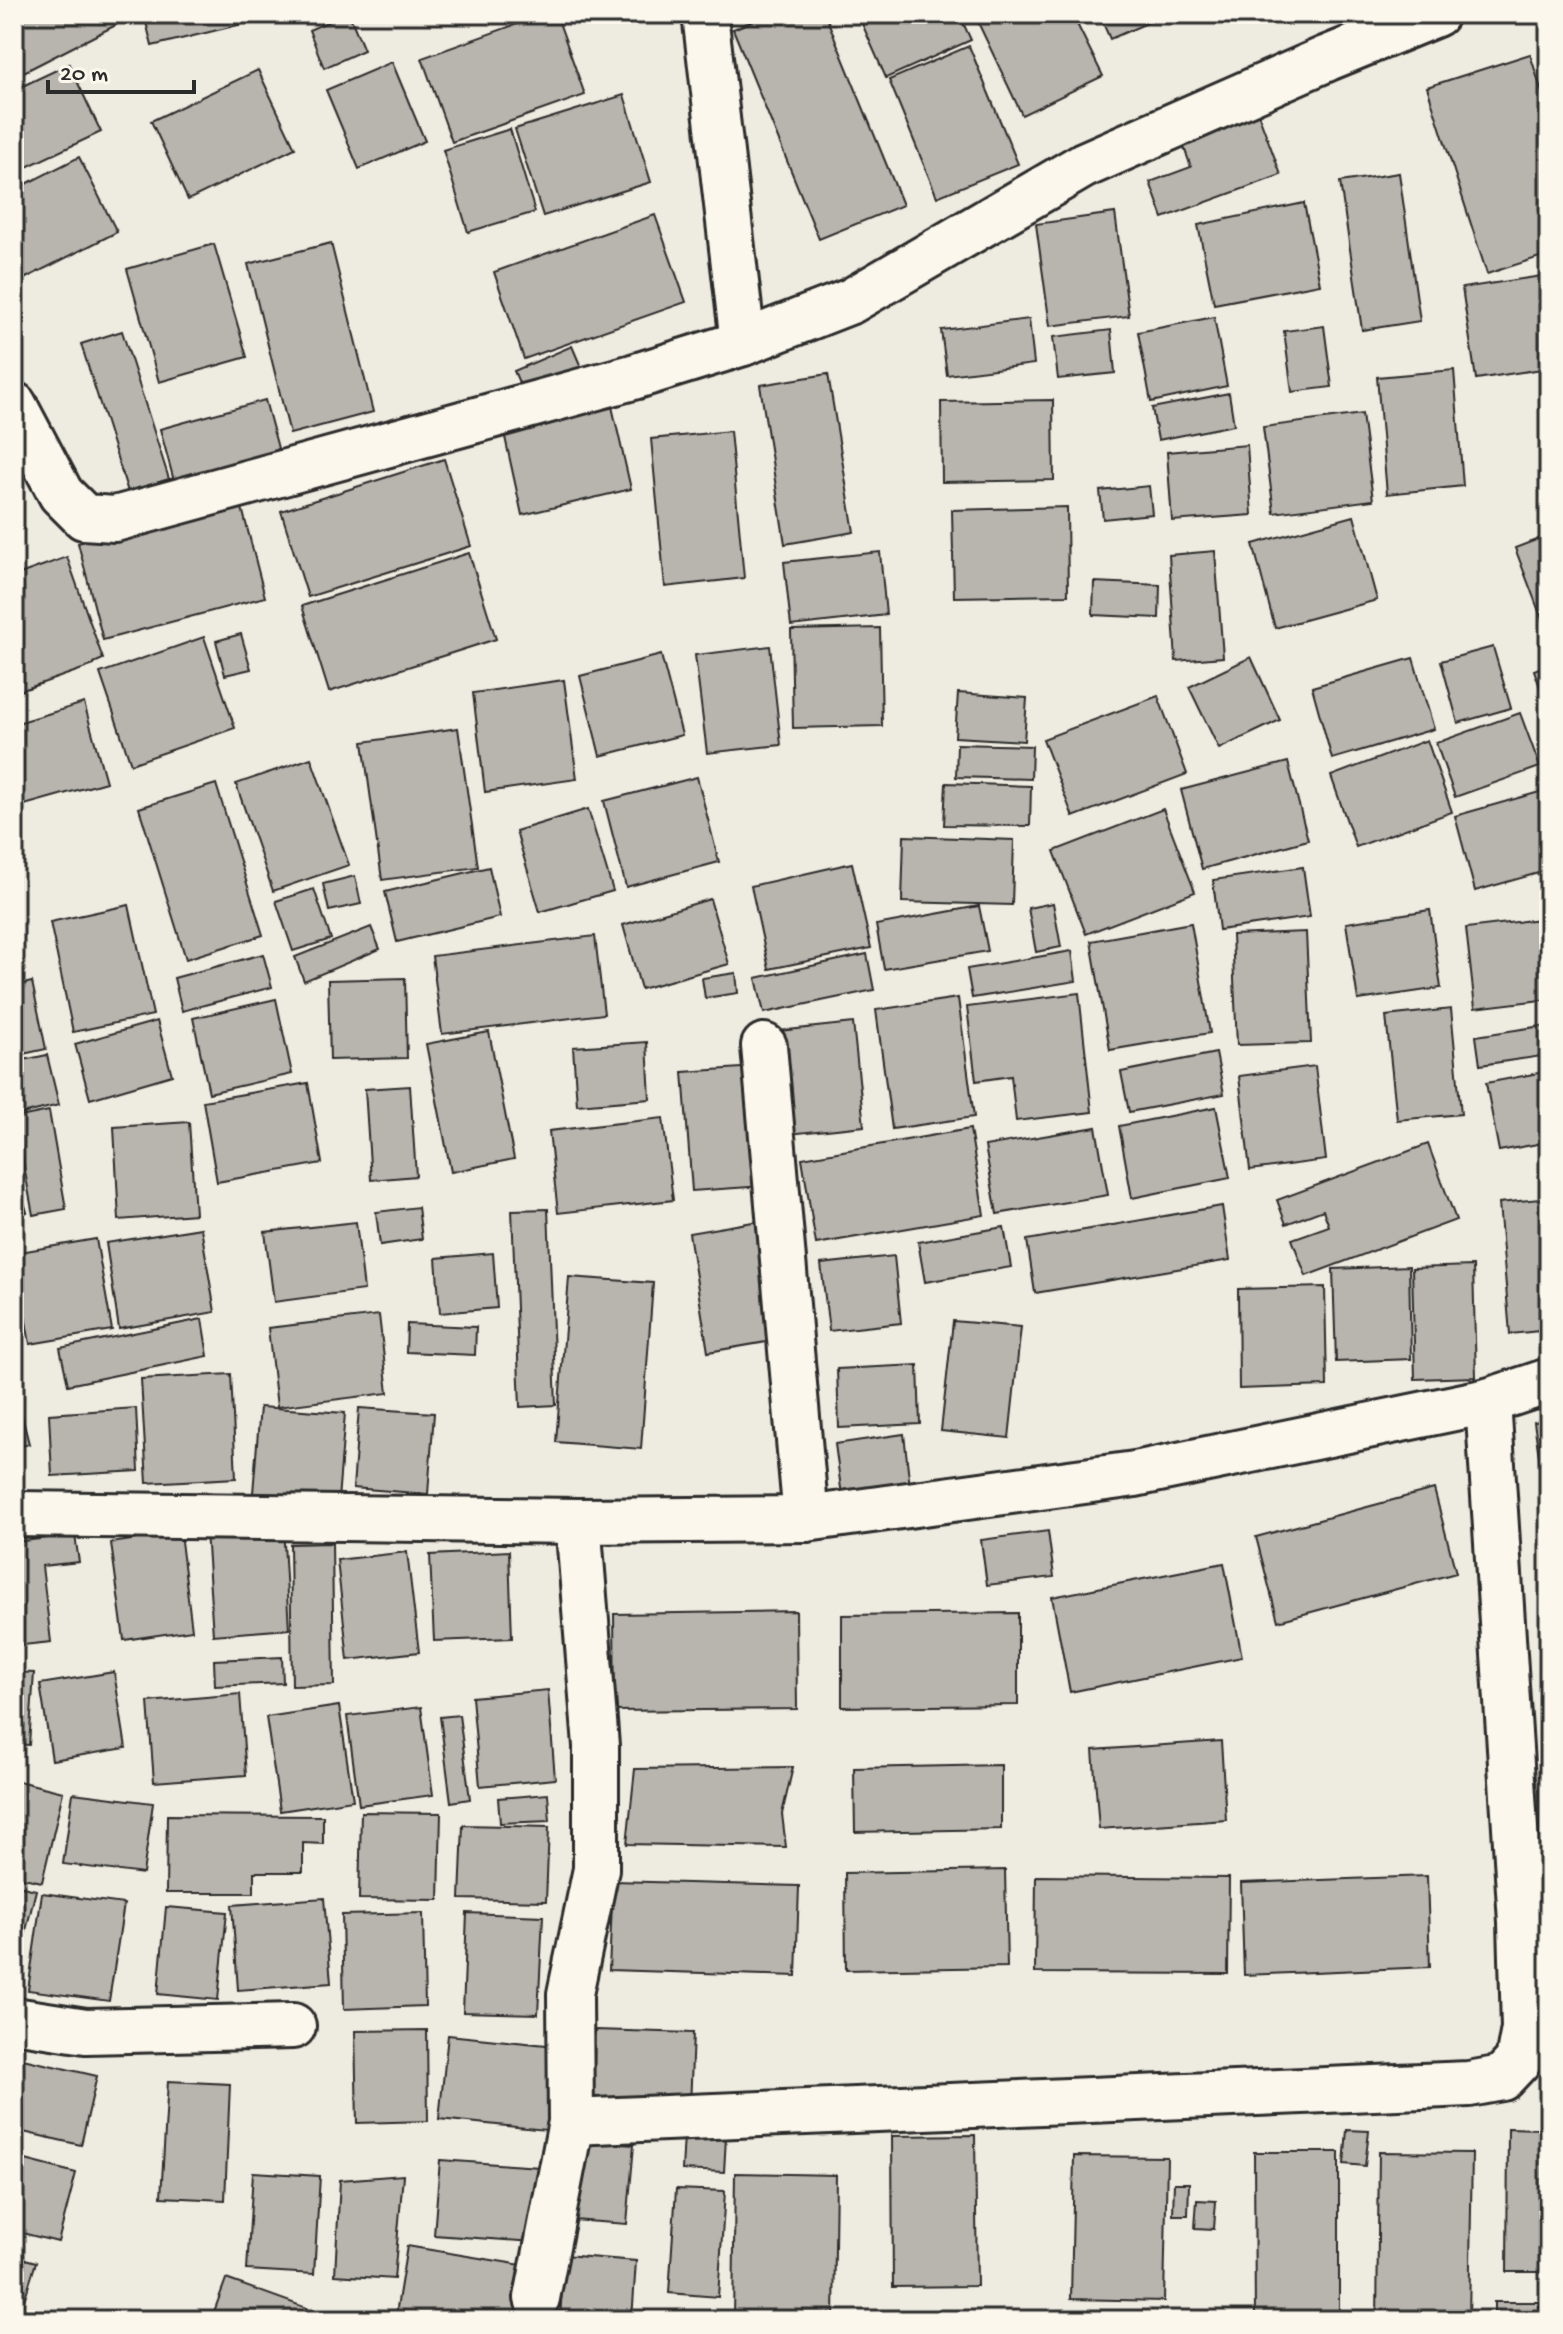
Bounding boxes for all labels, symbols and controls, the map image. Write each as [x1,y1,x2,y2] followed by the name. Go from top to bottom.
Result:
[48,44,194,94] scale bar
[60,61,108,90] text: 20 m

